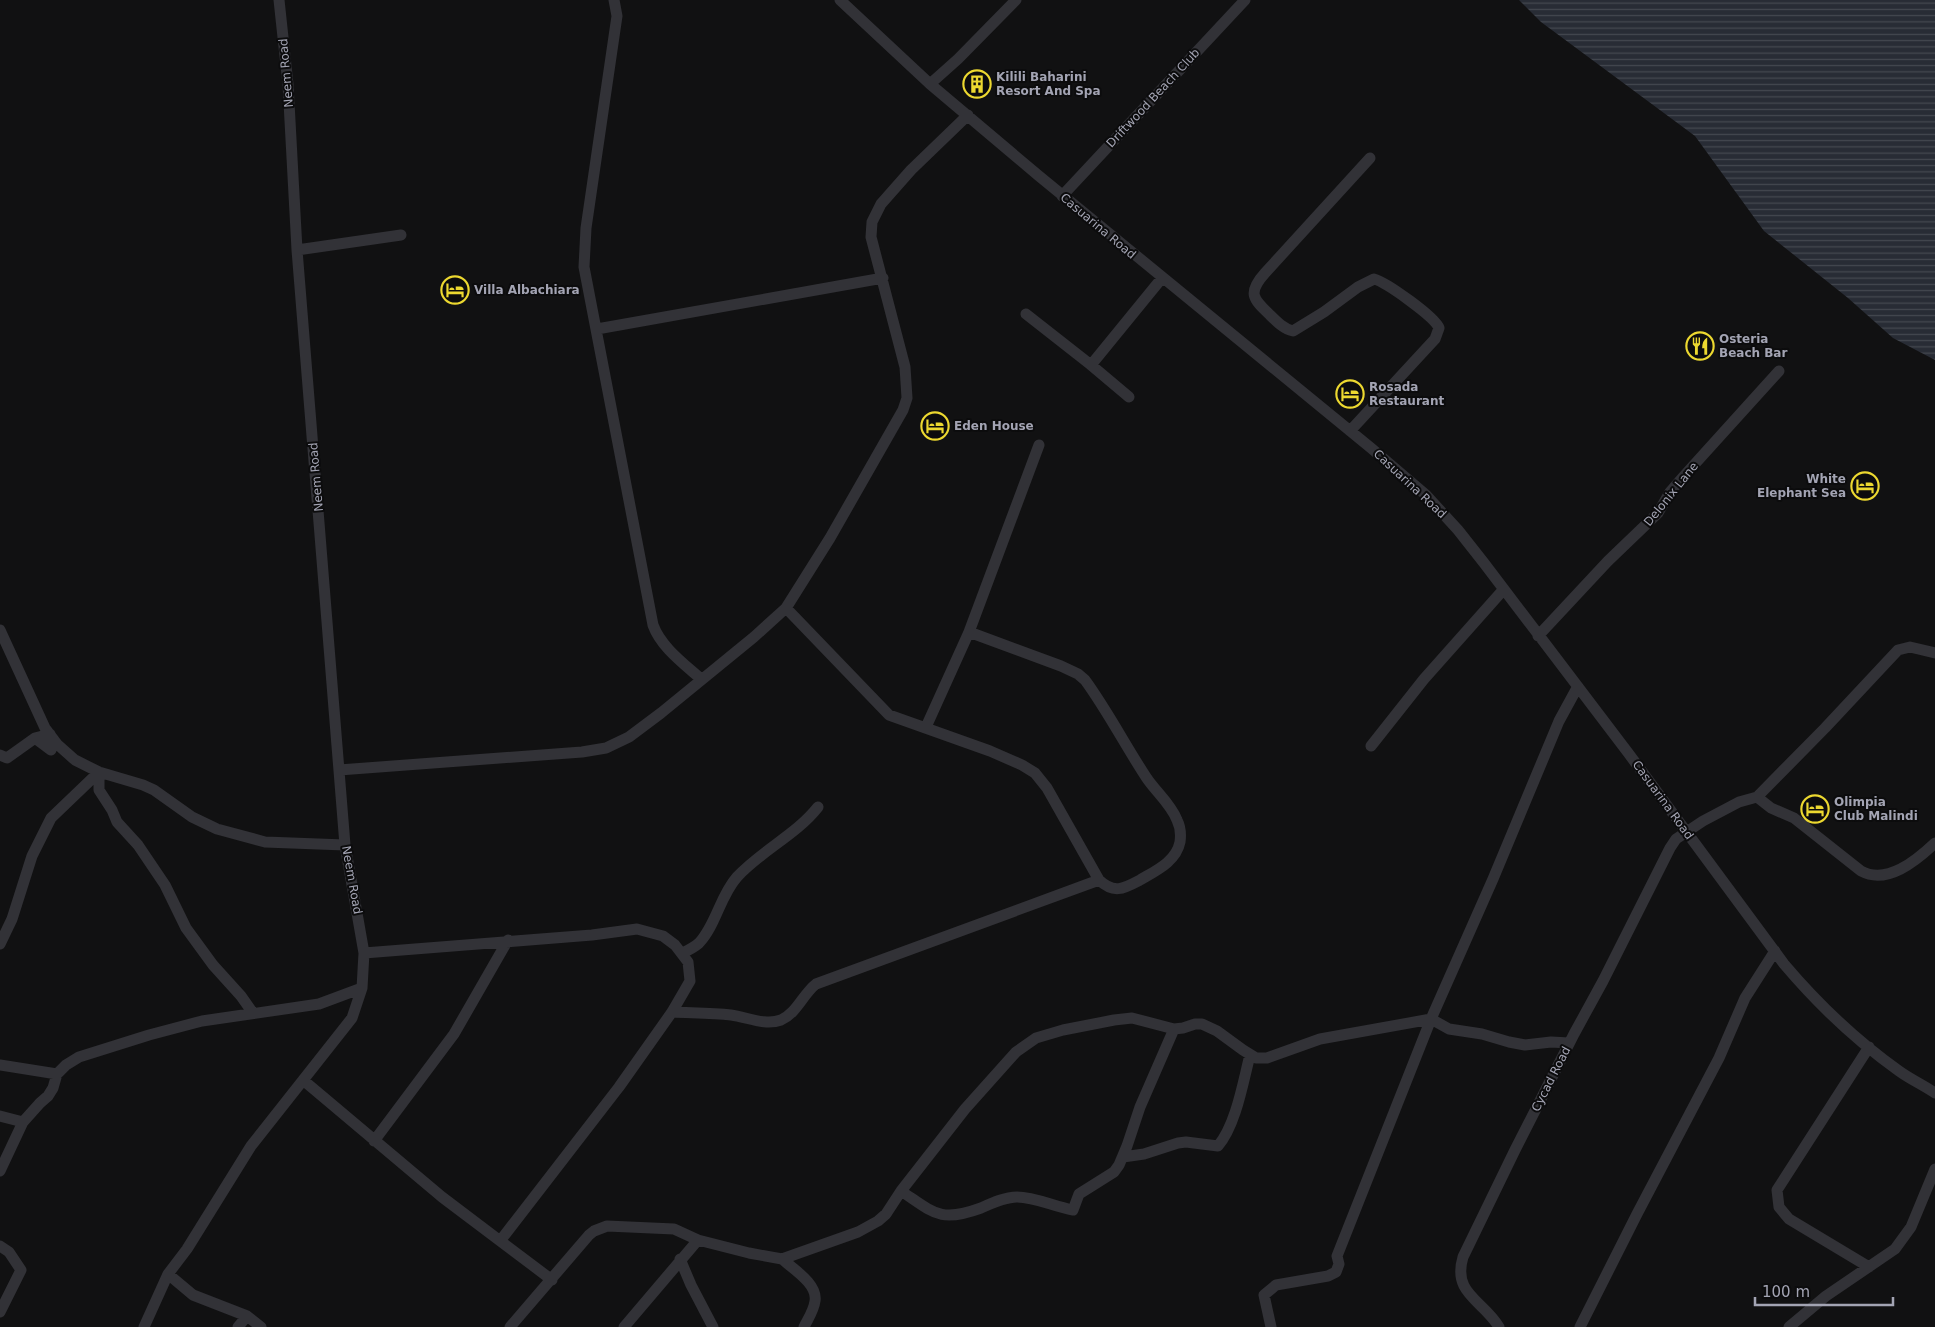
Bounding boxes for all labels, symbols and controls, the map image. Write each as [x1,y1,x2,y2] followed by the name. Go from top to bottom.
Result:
[276,38,296,108] street label: Neem Road
[1104,46,1202,150] street label: Driftwood Beach Club
[962,69,992,99] building icon: Kilili Baharini Resort And Spa
[996,70,1101,98] place label: Kilili Baharini Resort And Spa
[1057,190,1139,262] street label: Casuarina Road
[440,275,470,305] hotel icon: Villa Albachiara
[474,283,580,297] place label: Villa Albachiara
[1685,331,1715,361] restaurant icon: Osteria Beach Bar
[1719,332,1787,360] place label: Osteria Beach Bar
[1335,379,1365,409] hotel icon: Rosada Restaurant
[1369,380,1444,408] place label: Rosada Restaurant
[920,411,950,441] hotel icon: Eden House
[954,419,1034,433] place label: Eden House
[306,442,326,512] street label: Neem Road
[1371,447,1449,521] street label: Casuarina Road
[1641,459,1701,529] street label: Delonix Lane
[1850,471,1880,501] hotel icon: White Elephant Sea
[1757,472,1846,500] place label: White Elephant Sea
[1630,758,1696,842] street label: Casuarina Road
[1800,794,1830,824] hotel icon: Olimpia Club Malindi
[1834,795,1918,823] place label: Olimpia Club Malindi
[339,845,365,915] street label: Neem Road
[1529,1044,1573,1114] street label: Cycad Road
[1755,1274,1892,1306] scale bar
[1762,1283,1810,1301] text: 100 m

